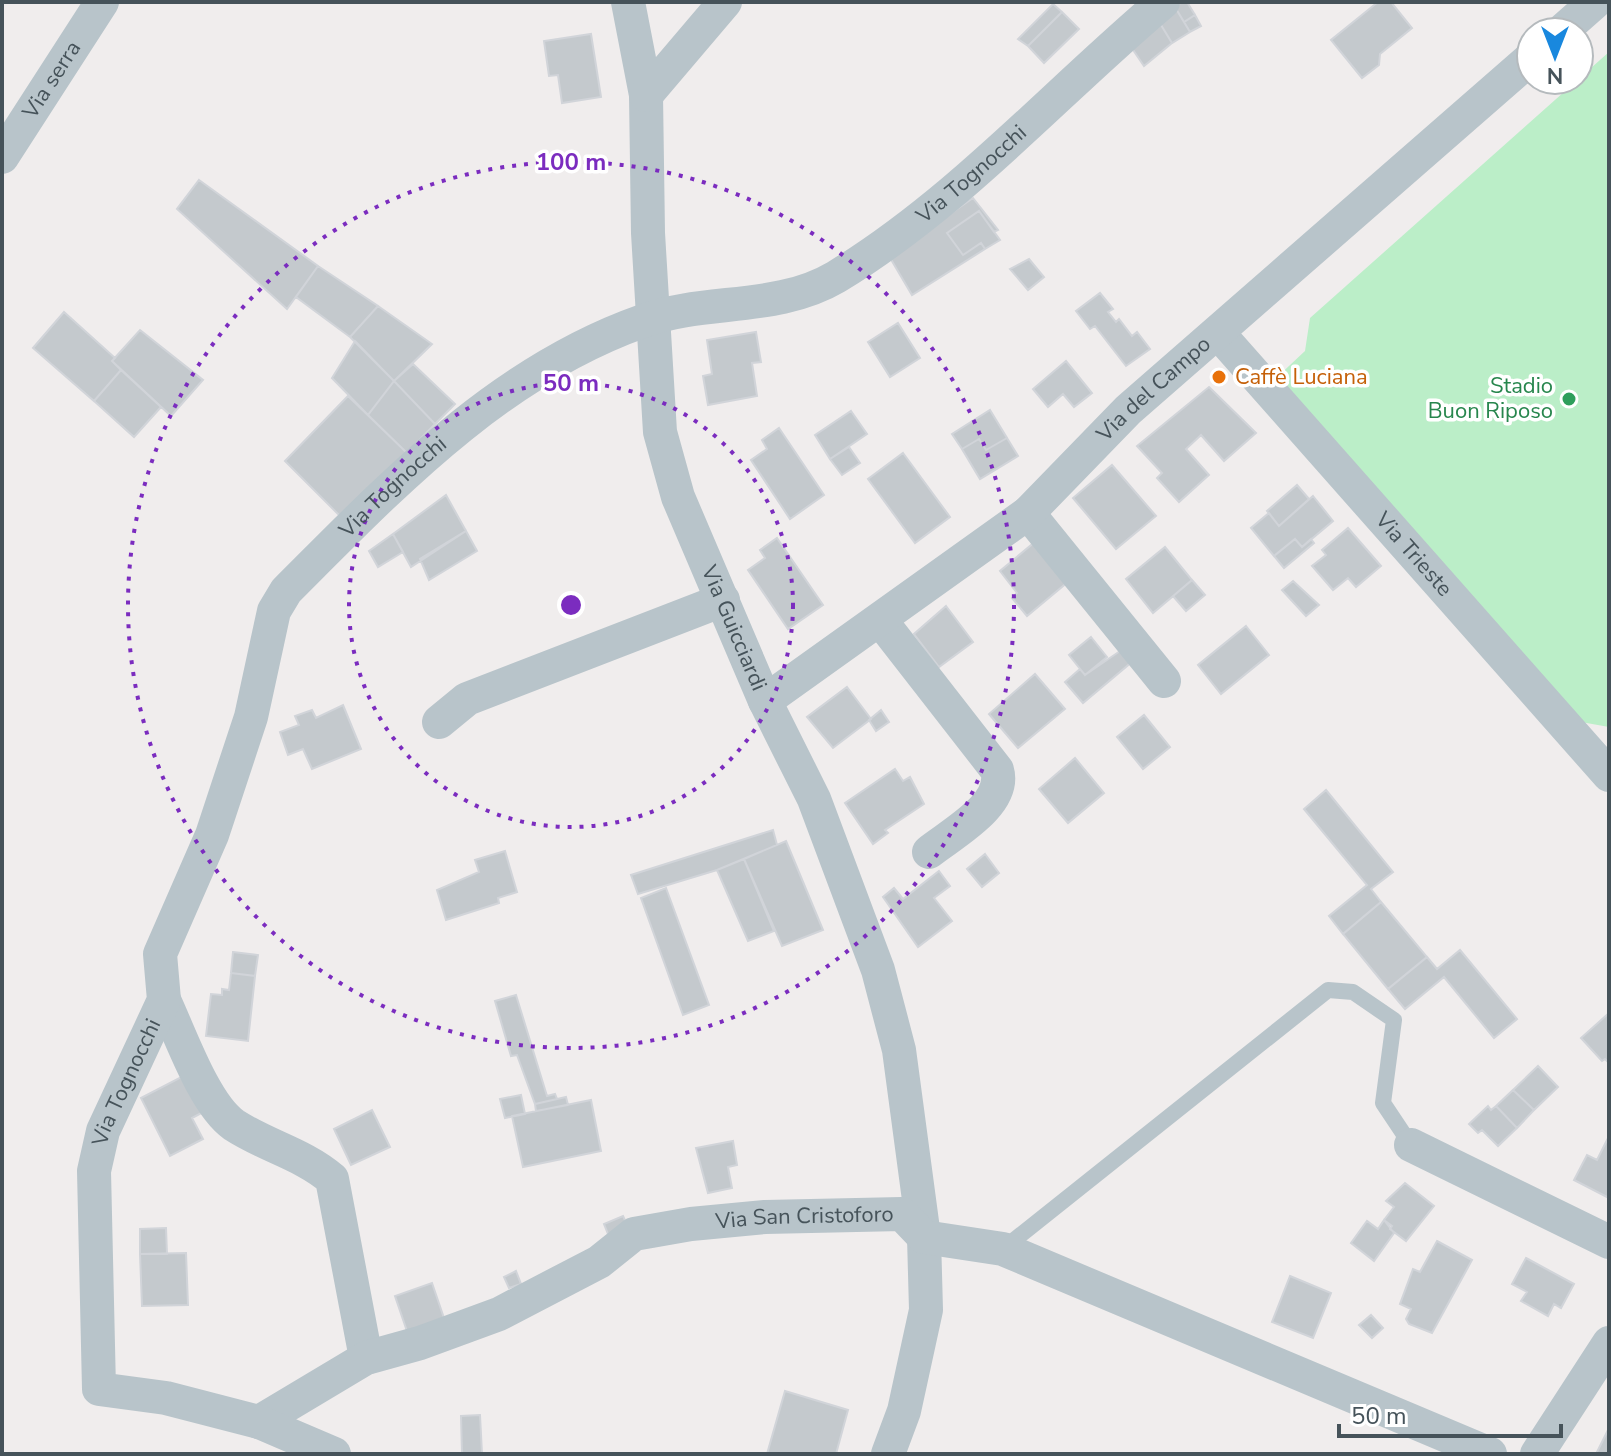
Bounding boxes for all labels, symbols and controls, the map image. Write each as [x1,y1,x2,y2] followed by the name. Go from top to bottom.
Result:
[1515,16,1595,96] north arrow
[15,35,88,125] street label: Via serra
[1547,60,1563,90] text: N
[909,118,1033,231] street label: Via Tognocchi
[536,146,606,178] text: 100 m
[1089,329,1217,449] street label: Via del Campo
[1235,362,1368,392] place label: Caffè Luciana
[543,367,599,399] text: 50 m
[1210,368,1228,386] marker: Caffè Luciana
[1428,371,1553,426] place label: Stadio Buon Riposo
[1560,390,1578,408] marker: Stadio Buon Riposo
[332,429,453,545] street label: Via Tognocchi
[1368,505,1459,603] street label: Via Trieste
[693,560,774,695] street label: Via Guicciardi
[557,591,585,619] centre of rings
[85,1014,168,1150] street label: Via Tognocchi
[713,1199,894,1237] street label: Via San Cristoforo
[1339,1388,1561,1438] scale bar
[1351,1400,1407,1432] text: 50 m

